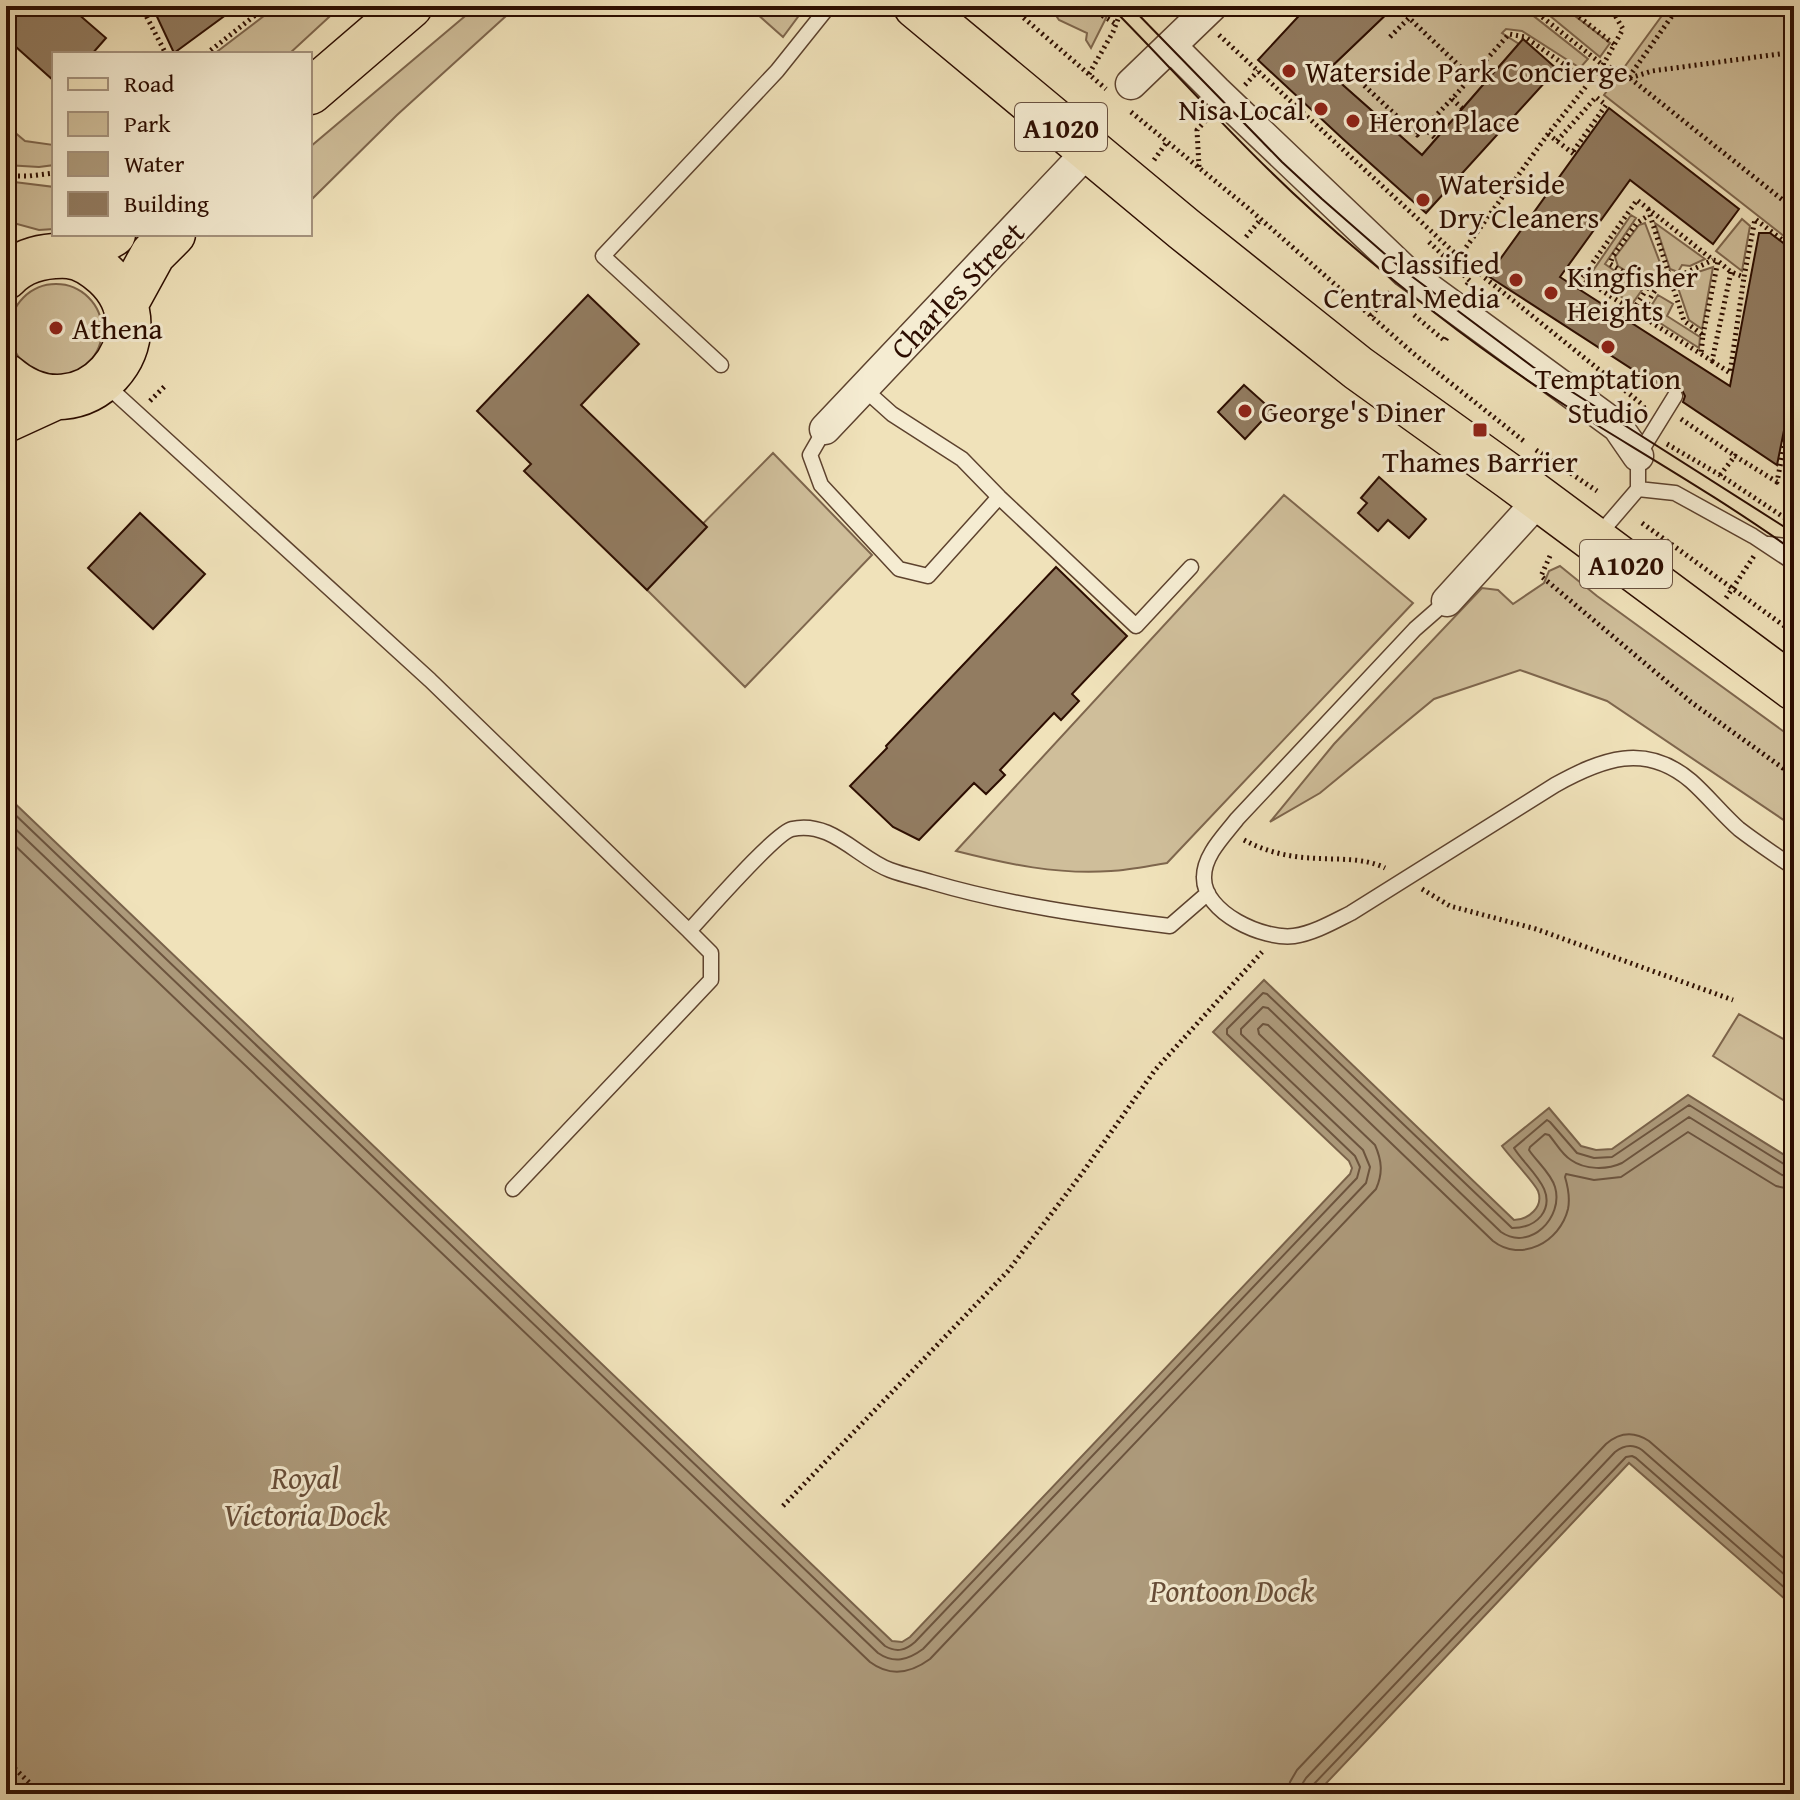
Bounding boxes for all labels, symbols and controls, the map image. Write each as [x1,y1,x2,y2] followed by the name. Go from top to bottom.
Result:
[1305,49,1628,93] place label: Waterside Park Concierge
[52,52,312,236] legend
[1280,62,1298,80] marker: Waterside Park Concierge
[124,66,174,101] text: Road
[1178,87,1305,131] place label: Nisa Local
[1369,99,1520,143] place label: Heron Place
[1312,100,1330,118] marker: Nisa Local
[1015,103,1107,151] road number: A1020
[124,106,171,141] text: Park
[1344,112,1362,130] marker: Heron Place
[124,146,185,181] text: Water
[1439,161,1599,239] place label: Waterside Dry Cleaners
[124,186,209,221] text: Building
[1414,191,1432,209] marker: Waterside Dry Cleaners
[880,211,1034,369] street label: Charles Street
[1324,241,1500,319] place label: Classified Central Media
[1567,254,1698,332] place label: Kingfisher Heights
[1507,271,1525,289] marker: Classified Central Media
[1542,284,1560,302] marker: Kingfisher Heights
[72,306,163,350] place label: Athena
[47,319,65,337] marker: Athena
[1599,338,1617,356] marker: Temptation Studio
[1535,356,1681,434] place label: Temptation Studio
[1261,389,1446,433] place label: George's Diner
[1236,402,1254,420] marker: George's Diner
[1471,421,1489,439] marker: Thames Barrier
[1382,439,1578,483] place label: Thames Barrier
[1580,540,1672,588] road number: A1020
[223,1454,387,1538] water label: Royal Victoria Dock
[1149,1567,1315,1614] water label: Pontoon Dock

